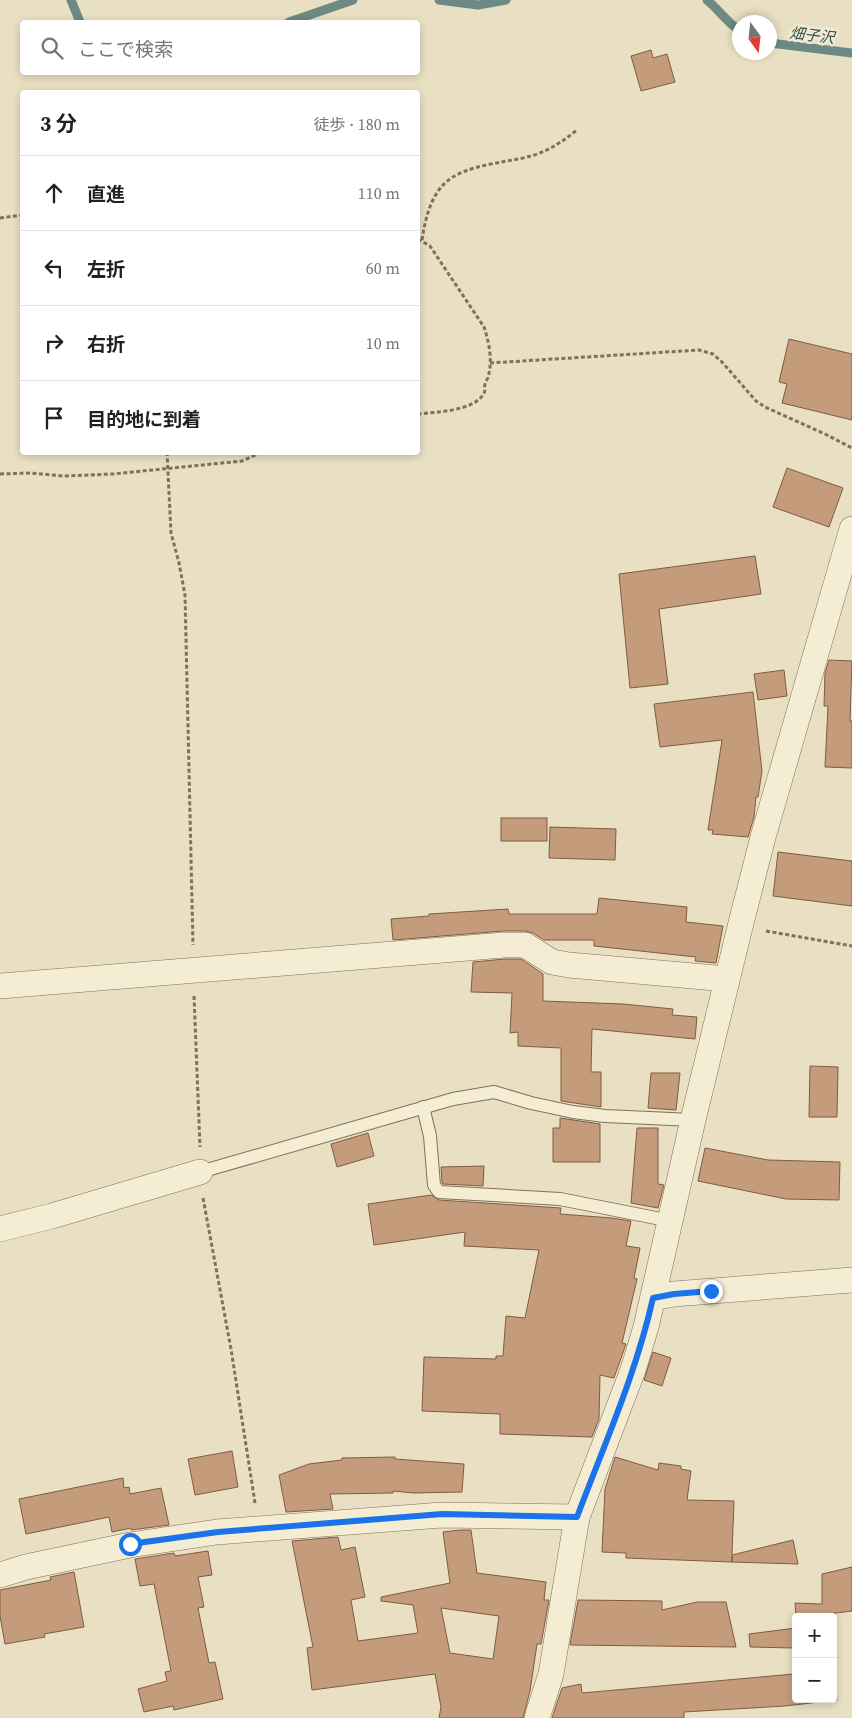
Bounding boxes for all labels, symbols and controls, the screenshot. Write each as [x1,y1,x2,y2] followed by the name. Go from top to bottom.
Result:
[732,15,777,60] north arrow
[20,20,420,75] search box
[788,22,838,48] water label: 畑子沢
[38,34,66,62] icon: search
[78,36,173,62] text: ここで検索
[40,109,77,138] text: 3 分
[314,113,400,135] text: 徒歩 · 180 m
[40,179,68,207] icon: ahead
[87,181,125,207] text: 直進
[358,182,400,204] text: 110 m
[40,254,68,282] icon: left
[87,256,125,282] text: 左折
[366,257,400,279] text: 60 m
[40,329,68,357] icon: right
[87,331,125,357] text: 右折
[366,332,400,354] text: 10 m
[40,404,68,432] icon: arrive
[87,406,201,432] text: 目的地に到着
[700,1280,723,1303] route end
[119,1533,142,1556] route start
[792,1613,837,1703] map controls
[792,1613,837,1658] button: +
[792,1658,837,1703] button: −

